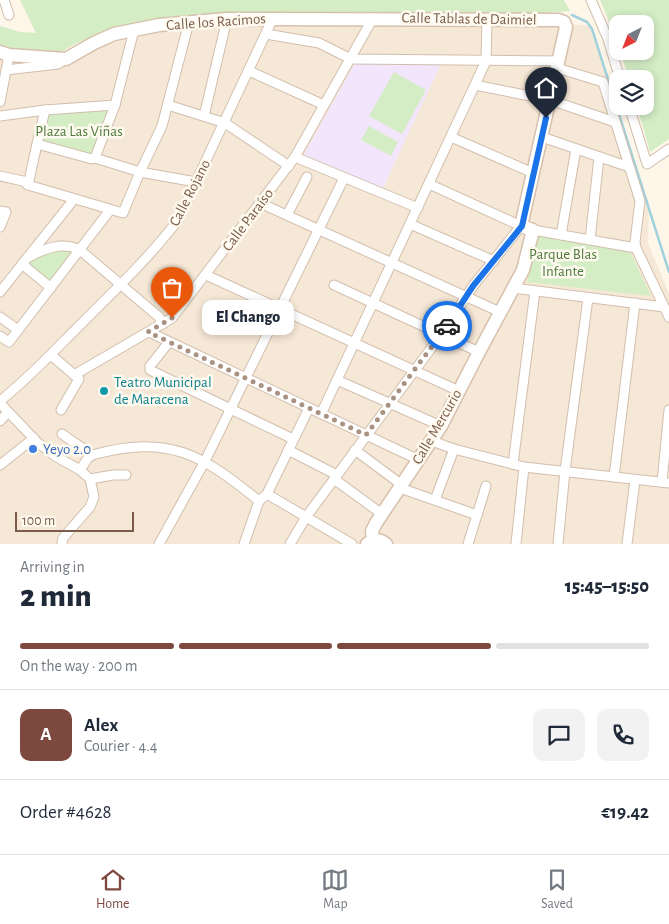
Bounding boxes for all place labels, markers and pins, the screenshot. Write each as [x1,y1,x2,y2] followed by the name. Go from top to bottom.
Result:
[525,67,567,118] pin
[151,267,193,318] pin
[202,300,294,336] callout: El Chango
[114,375,212,407] place label: Teatro Municipal de Maracena
[98,385,110,397] marker: Teatro Municipal de Maracena
[43,442,91,457] place label: Yeyo 2.0
[27,443,39,455] marker: Yeyo 2.0

